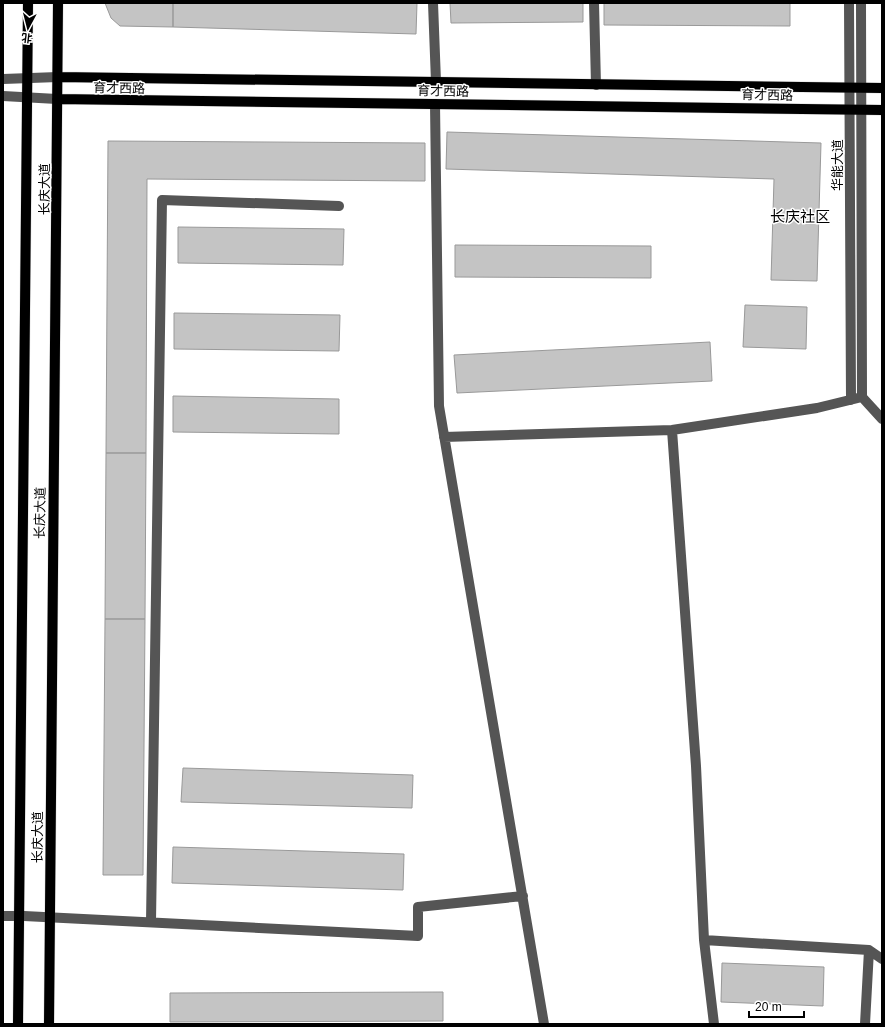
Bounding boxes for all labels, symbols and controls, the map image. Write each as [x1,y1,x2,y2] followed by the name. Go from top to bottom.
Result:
[8,8,48,48] north arrow
[21,31,33,45] text: 北
[93,80,145,96] street label: 育才西路
[417,83,469,99] street label: 育才西路
[741,87,793,103] street label: 育才西路
[830,139,845,191] street label: 华能大道
[37,163,52,215] street label: 长庆大道
[770,208,830,225] district label: 长庆社区
[32,487,48,539] street label: 长庆大道
[30,811,45,863] street label: 长庆大道
[749,993,804,1019] scale bar
[755,1000,782,1014] text: 20 m

